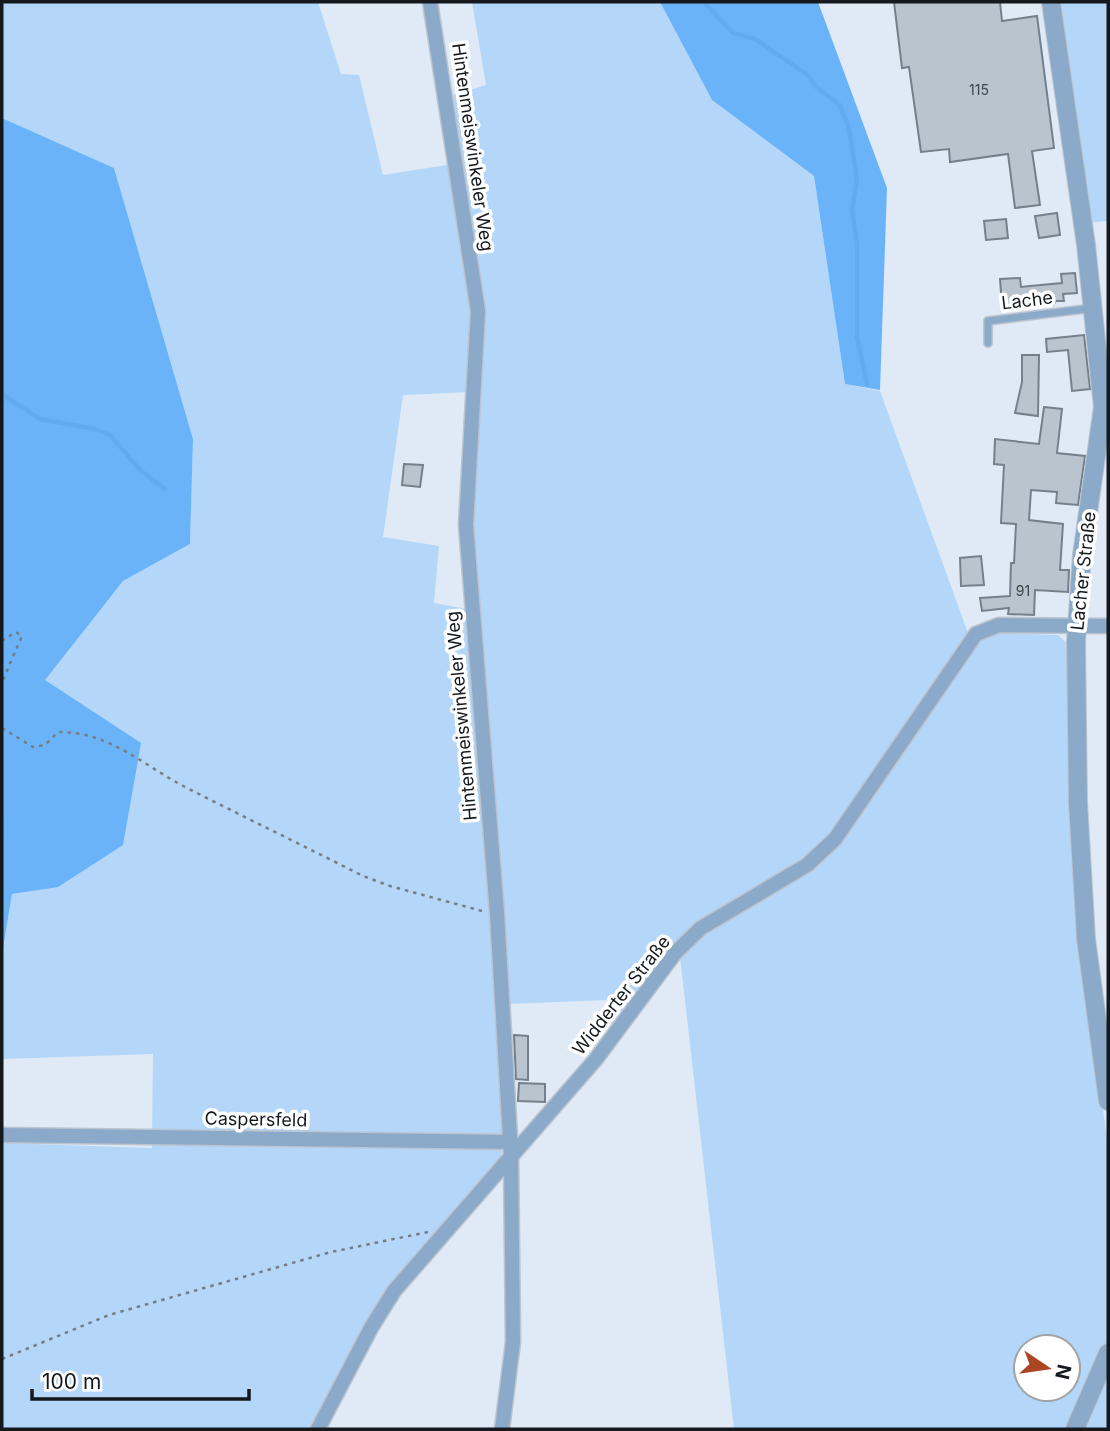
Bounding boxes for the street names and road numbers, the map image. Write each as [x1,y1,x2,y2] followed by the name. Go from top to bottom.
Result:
[448,42,498,252] street label: Hintenmeiswinkeler Weg
[1000,286,1054,314] street label: Lache
[1066,511,1100,631] street label: Lacher Straße
[441,610,481,822] street label: Hintenmeiswinkeler Weg
[568,931,674,1059] street label: Widderter Straße
[205,1108,307,1130] street label: Caspersfeld

